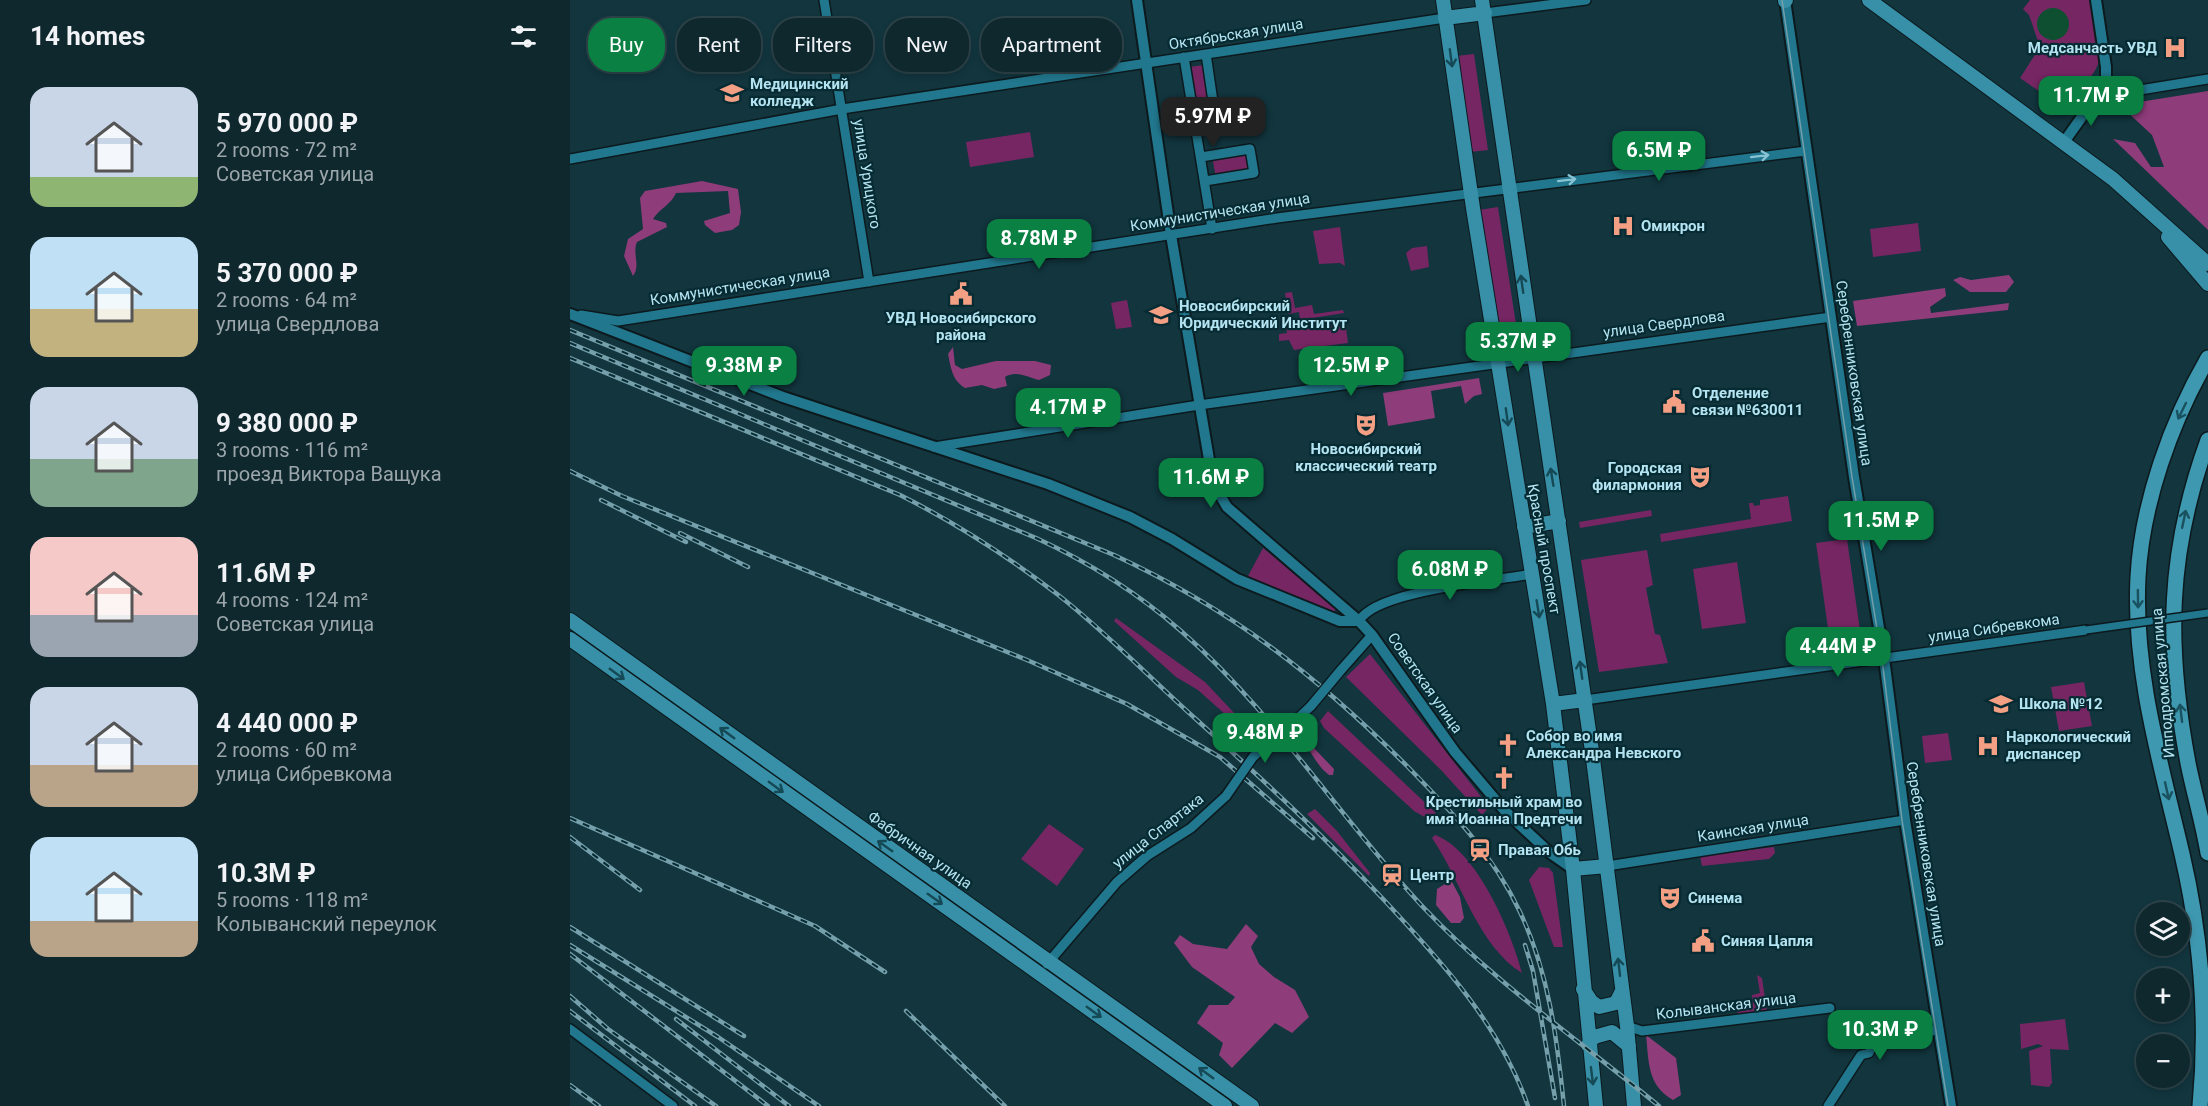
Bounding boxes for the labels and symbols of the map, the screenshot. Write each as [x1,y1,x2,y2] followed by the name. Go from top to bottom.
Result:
[1167,14,1305,54] street label: Октябрьская улица
[2162,35,2188,61] hospital icon: Медсанчасть УВД
[2028,39,2157,57] place label: Медсанчасть УВД
[1446,47,1457,67] one-way arrow
[750,75,848,110] place label: Медицинский колледж
[2036,76,2146,127] pin: 11.7M ₽
[719,80,745,106] school or university icon: Медицинский колледж
[1158,97,1268,148] pin: 5.97M ₽
[849,118,885,230] street label: улица Урицкого
[1610,131,1708,182] pin: 6.5M ₽
[1750,151,1770,162] one-way arrow
[1556,174,1576,185] one-way arrow
[1129,189,1311,235] street label: Коммунистическая улица
[1610,213,1636,239] hospital icon: Омикрон
[1641,217,1705,235] place label: Омикрон
[984,219,1094,270] pin: 8.78M ₽
[649,263,831,309] street label: Коммунистическая улица
[1517,275,1528,294] one-way arrow
[1832,279,1876,467] street label: Серебренниковская улица
[948,281,974,307] public building icon: УВД Новосибирского района
[1179,297,1348,332] place label: Новосибирский Юридический Институт
[1148,302,1174,328] school or university icon: Новосибирский Юридический Институт
[1602,307,1726,341] street label: улица Свердлова
[886,309,1036,344] place label: УВД Новосибирского района
[1463,322,1573,373] pin: 5.37M ₽
[689,346,799,397] pin: 9.38M ₽
[1296,346,1406,397] pin: 12.5M ₽
[1692,384,1803,419] place label: Отделение связи №630011
[1013,388,1123,439] pin: 4.17M ₽
[1661,389,1687,415] public building icon: Отделение связи №630011
[2176,401,2187,419] one-way arrow
[1501,406,1512,426] one-way arrow
[1353,412,1379,438] theatre icon: Новосибирский классический театр
[1295,440,1437,475] place label: Новосибирский классический театр
[1156,458,1266,509] pin: 11.6M ₽
[1592,459,1682,494] place label: Городская филармония
[1687,464,1713,490] theatre icon: Городская филармония
[1546,467,1557,487] one-way arrow
[1524,482,1564,616] street label: Красный проспект
[1826,501,1936,552] pin: 11.5M ₽
[2179,510,2190,529] one-way arrow
[1395,550,1505,601] pin: 6.08M ₽
[2132,589,2144,609] one-way arrow
[1533,599,1544,618] one-way arrow
[2147,607,2179,759] street label: Ипподромская улица
[1927,610,2061,646] street label: улица Сибревкома
[1783,627,1893,678] pin: 4.44M ₽
[1384,629,1466,737] street label: Советская улица
[1575,660,1586,680] one-way arrow
[609,668,625,680] one-way arrow
[1988,691,2014,717] school or university icon: Школа №12
[2019,695,2103,713] place label: Школа №12
[2176,703,2187,723] one-way arrow
[1210,713,1320,764] pin: 9.48M ₽
[719,727,735,739] one-way arrow
[1526,727,1681,762] place label: Собор во имя Александра Невского
[2006,728,2131,763] place label: Наркологический диспансер
[1495,732,1521,758] church icon: Собор во имя Александра Невского
[1975,733,2001,759] hospital icon: Наркологический диспансер
[1902,760,1950,948] street label: Серебренниковская улица
[1491,765,1517,791] church icon: Крестильный храм во имя Иоанна Предтечи
[768,781,784,793] one-way arrow
[2162,782,2174,801] one-way arrow
[1109,790,1207,872] street label: улица Спартака
[1426,793,1582,828] place label: Крестильный храм во имя Иоанна Предтечи
[864,807,976,893] street label: Фабричная улица
[1696,810,1810,846] street label: Каинская улица
[1467,837,1493,863] station icon: Правая Обь
[878,840,894,852] one-way arrow
[1498,841,1581,859] place label: Правая Обь
[1379,862,1405,888] station icon: Центр
[1410,866,1454,884] place label: Центр
[1657,885,1683,911] theatre icon: Синема
[1688,889,1742,907] place label: Синема
[927,893,943,905] one-way arrow
[1690,928,1716,954] public building icon: Синяя Цапля
[1721,932,1813,950] place label: Синяя Цапля
[1614,958,1625,978] one-way arrow
[1655,988,1797,1024] street label: Колыванская улица
[1086,1006,1102,1019] one-way arrow
[1825,1010,1935,1061] pin: 10.3M ₽
[1587,1065,1598,1085] one-way arrow
[1199,1067,1215,1079] one-way arrow

